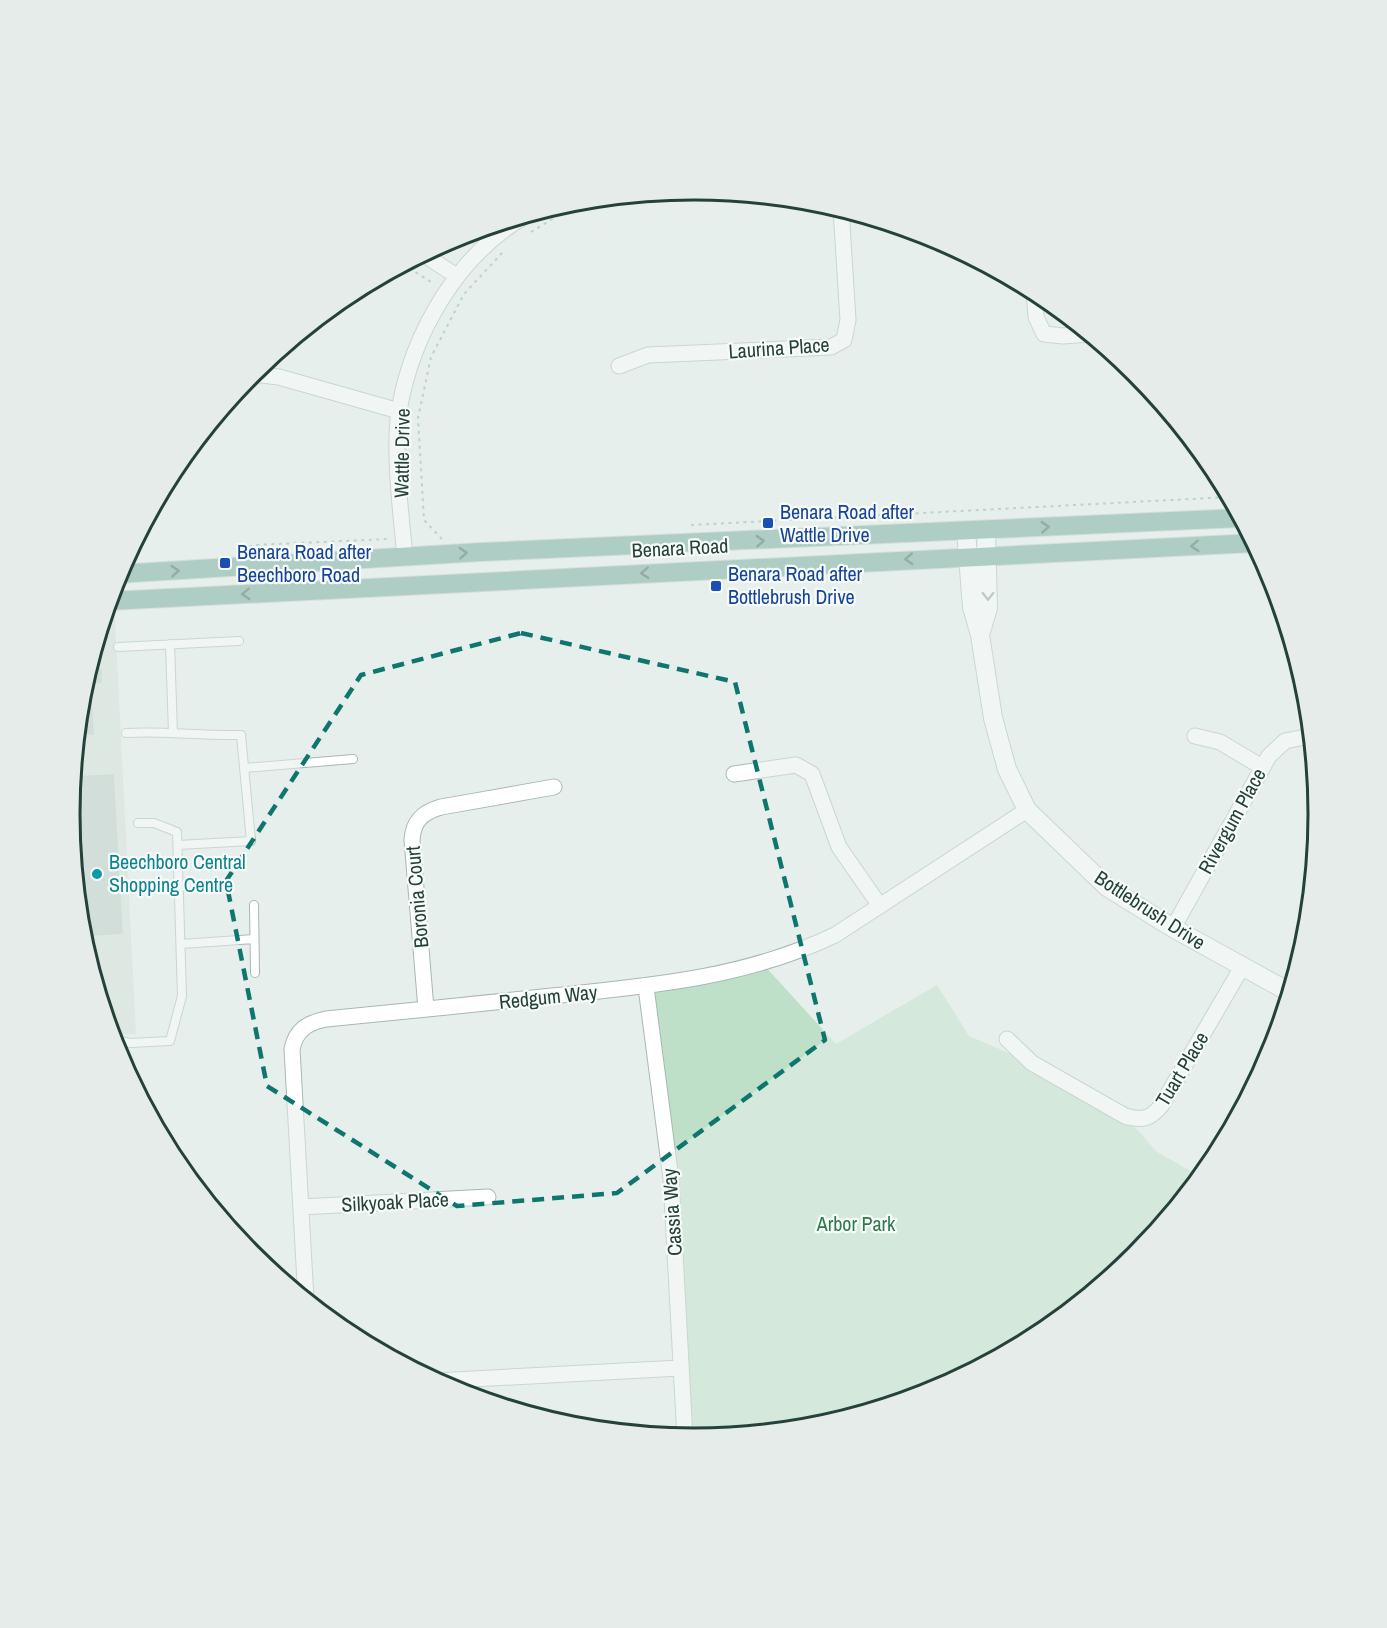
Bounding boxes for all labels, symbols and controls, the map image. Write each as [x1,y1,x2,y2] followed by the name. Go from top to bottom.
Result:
[728,331,830,364] street label: Laurina Place
[387,408,416,498] street label: Wattle Drive
[780,498,915,548] place label: Benara Road after Wattle Drive
[761,516,775,530] marker: Benara Road after Wattle Drive
[1040,521,1049,534] one-way arrow
[631,531,729,564] street label: Benara Road
[756,535,765,548] one-way arrow
[237,538,372,588] place label: Benara Road after Beechboro Road
[1191,540,1200,553] one-way arrow
[459,547,468,560] one-way arrow
[904,553,913,566] one-way arrow
[218,556,232,570] marker: Benara Road after Beechboro Road
[728,560,863,610] place label: Benara Road after Bottlebrush Drive
[171,564,180,577] one-way arrow
[641,566,650,579] one-way arrow
[709,579,723,593] marker: Benara Road after Bottlebrush Drive
[241,587,250,600] one-way arrow
[982,591,994,600] one-way arrow
[1191,763,1272,878] street label: Rivergum Place
[399,845,434,949] street label: Boronia Court
[109,848,246,898] place label: Beechboro Central Shopping Centre
[1090,864,1211,955] street label: Bottlebrush Drive
[90,867,104,881] marker: Beechboro Central Shopping Centre
[497,978,599,1015] street label: Redgum Way
[1149,1026,1214,1111] street label: Tuart Place
[655,1167,688,1257] street label: Cassia Way
[341,1185,449,1218] street label: Silkyoak Place
[816,1210,896,1237] park label: Arbor Park

